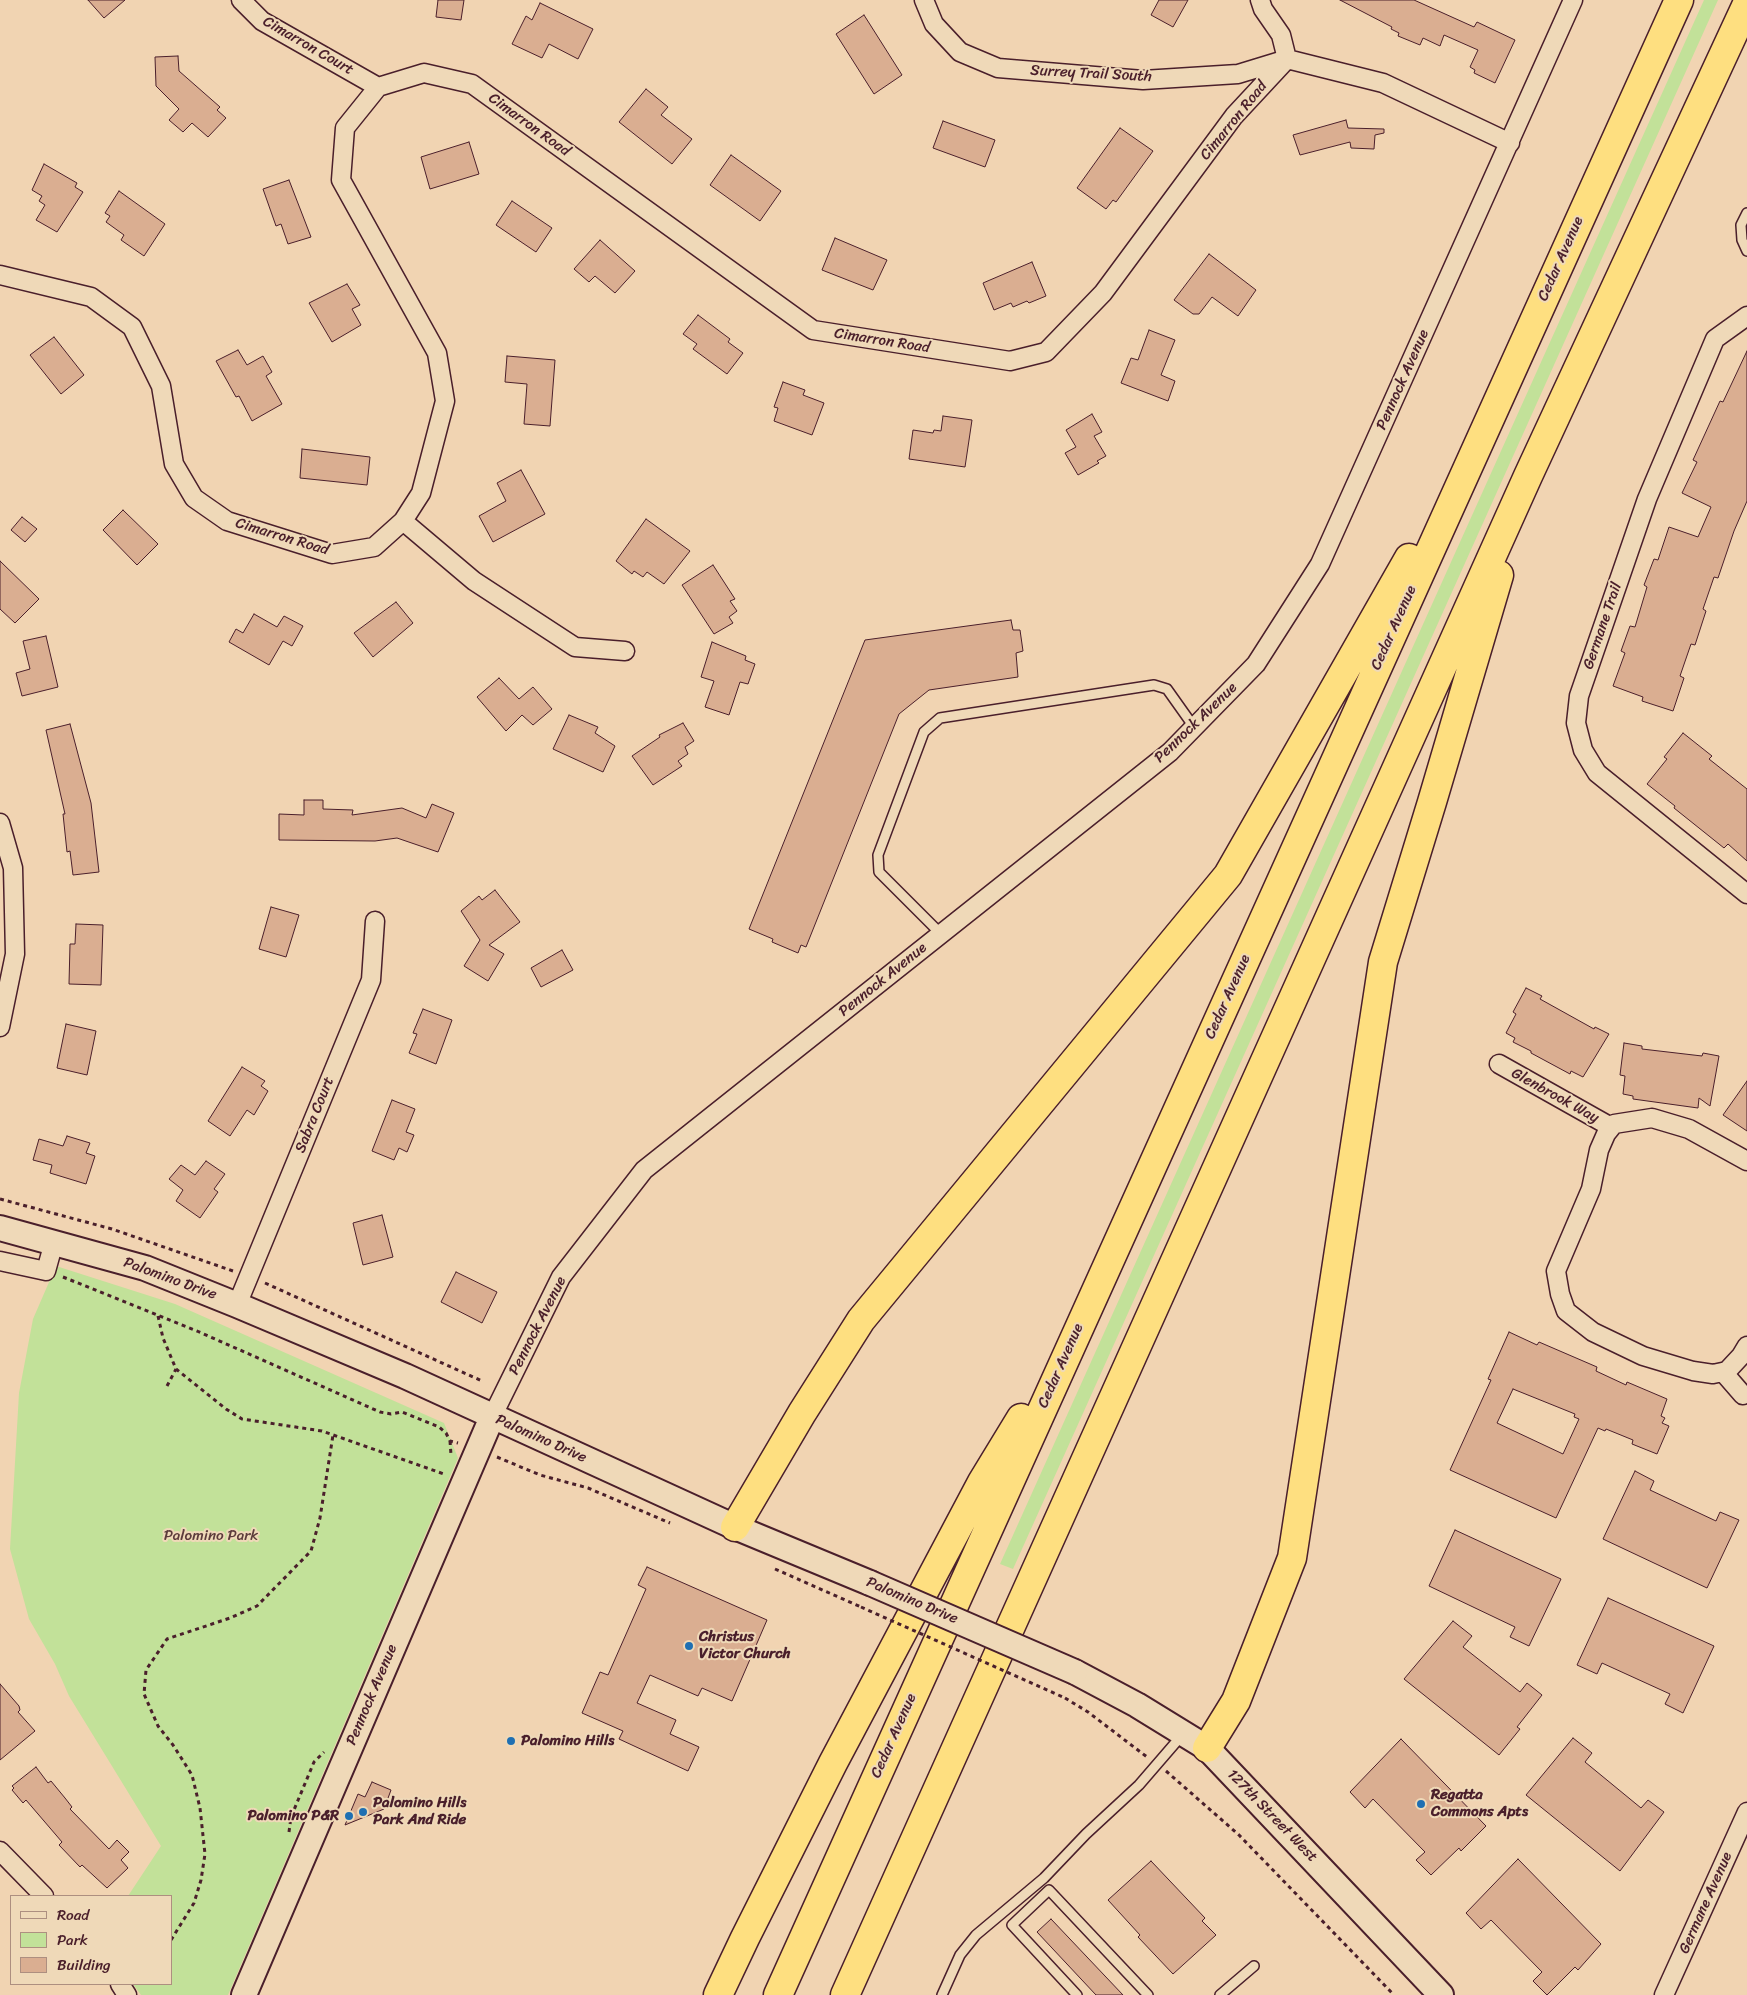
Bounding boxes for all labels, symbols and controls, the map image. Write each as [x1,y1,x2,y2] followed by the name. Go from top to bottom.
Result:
[259,13,357,79] street label: Cimarron Court
[1030,62,1152,86] street label: Surrey Trail South
[1197,78,1271,164] street label: Cimarron Road
[485,89,573,161] street label: Cimarron Road
[1534,214,1588,304] street label: Cedar Avenue
[833,325,931,357] street label: Cimarron Road
[1373,327,1433,433] street label: Pennock Avenue
[233,514,331,560] street label: Cimarron Road
[1580,580,1626,672] street label: Germane Trail
[1367,583,1421,673] street label: Cedar Avenue
[1151,679,1241,767] street label: Pennock Avenue
[835,939,931,1021] street label: Pennock Avenue
[1201,952,1255,1042] street label: Cedar Avenue
[1508,1065,1602,1127] street label: Glenbrook Way
[292,1074,338,1156] street label: Sabra Court
[121,1254,219,1304] street label: Palomino Drive
[506,1274,570,1378] street label: Pennock Avenue
[1034,1321,1088,1411] street label: Cedar Avenue
[493,1411,589,1467] street label: Palomino Drive
[164,1527,258,1545] park label: Palomino Park
[863,1574,961,1628] street label: Palomino Drive
[699,1628,791,1663] place label: Christus Victor Church
[683,1640,695,1652] marker: Christus Victor Church
[343,1642,401,1748] street label: Pennock Avenue
[867,1691,921,1781] street label: Cedar Avenue
[521,1732,614,1750] place label: Palomino Hills
[505,1735,517,1747] marker: Palomino Hills
[1223,1766,1321,1866] street label: 127th Street West
[1431,1786,1528,1821] place label: Regatta Commons Apts
[373,1794,466,1829] place label: Palomino Hills Park And Ride
[1415,1798,1427,1810] marker: Regatta Commons Apts
[357,1806,369,1818] marker: Palomino Hills Park And Ride
[247,1807,339,1825] place label: Palomino P&R
[343,1810,355,1822] marker: Palomino P&R
[1676,1849,1736,1957] street label: Germane Avenue
[10,1895,172,1985] legend
[57,1902,89,1928] text: Road
[57,1927,88,1953] text: Park
[57,1952,111,1978] text: Building

